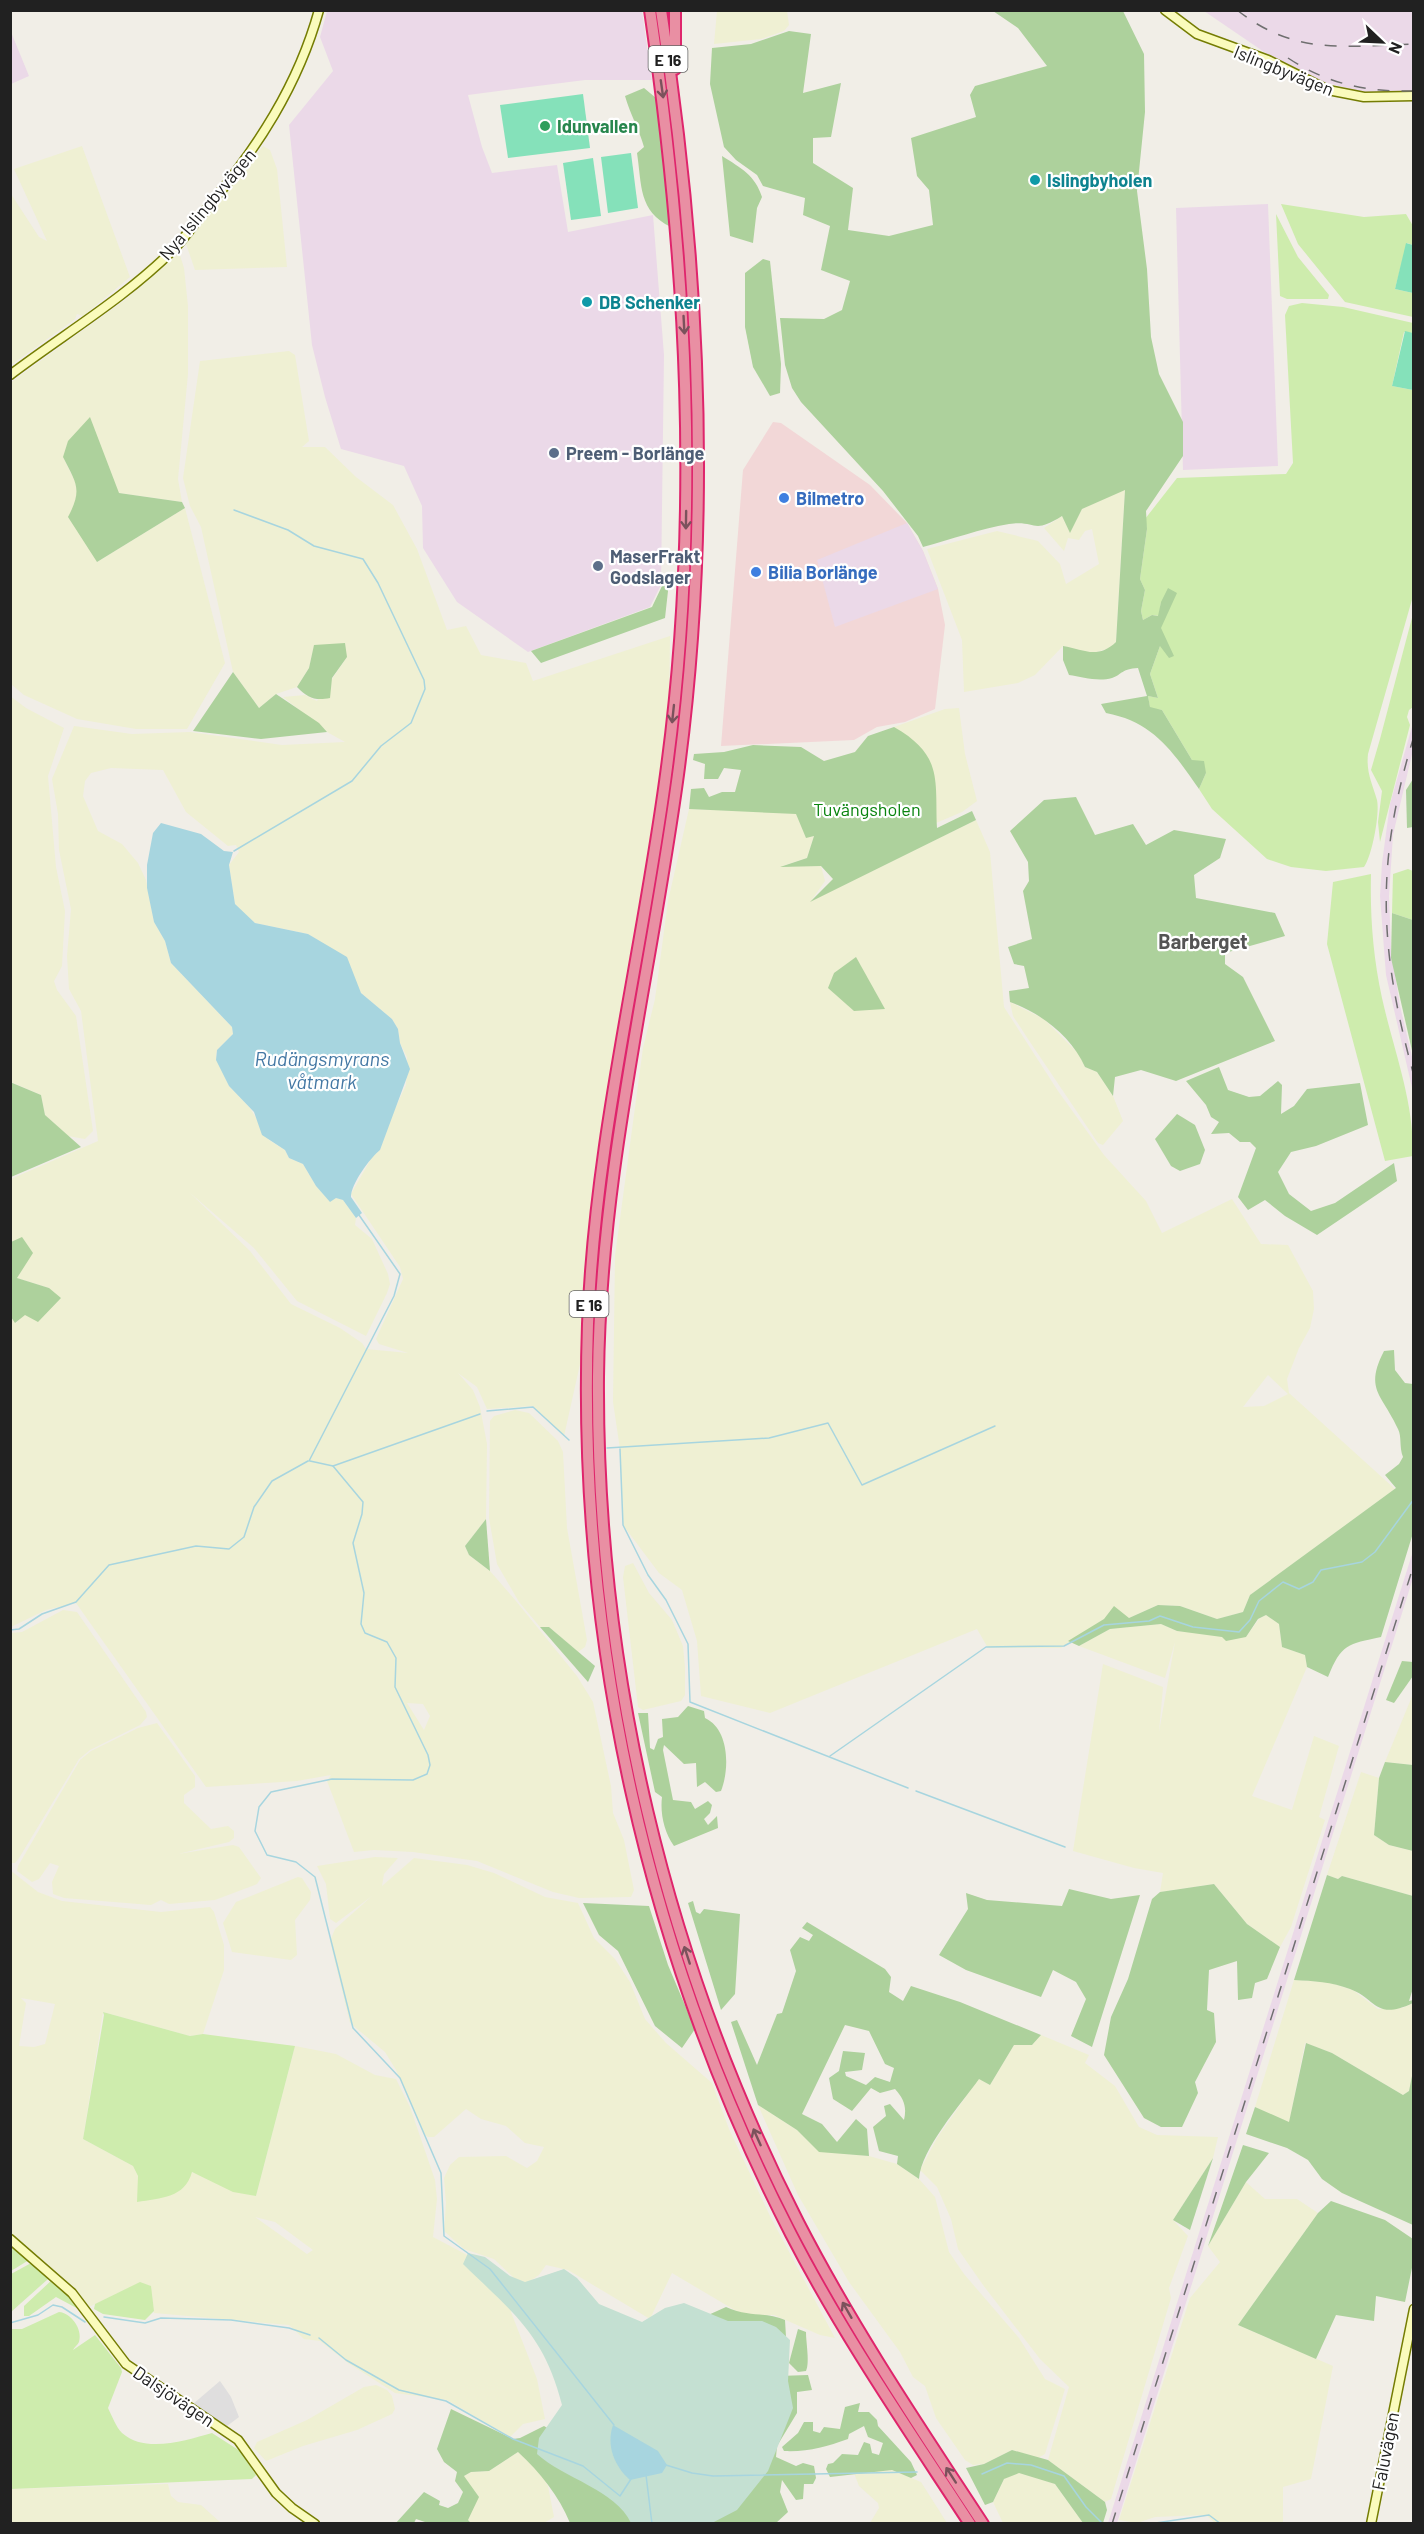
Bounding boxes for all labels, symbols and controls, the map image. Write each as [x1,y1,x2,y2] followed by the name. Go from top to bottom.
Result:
[1352,12,1412,72] north arrow
[1385,39,1407,57] text: N
[1231,40,1337,100] street label: Islingbyvägen
[648,46,688,72] road number: E 16
[656,79,667,99] one-way arrow
[557,115,638,137] place label: Idunvallen
[538,119,552,133] marker: Idunvallen
[154,144,260,264] street label: Nya Islingbyvägen
[1047,169,1152,191] place label: Islingbyholen
[1028,173,1042,187] marker: Islingbyholen
[599,291,700,313] place label: DB Schenker
[580,295,594,309] marker: DB Schenker
[679,314,690,334] one-way arrow
[566,442,704,464] place label: Preem - Borlänge
[547,446,561,460] marker: Preem - Borlänge
[796,487,864,509] place label: Bilmetro
[777,491,791,505] marker: Bilmetro
[681,509,692,529] one-way arrow
[610,545,701,588] place label: MaserFrakt Godslager
[591,559,605,573] marker: MaserFrakt Godslager
[768,561,878,583] place label: Bilia Borlänge
[749,565,763,579] marker: Bilia Borlänge
[667,704,678,724] one-way arrow
[813,798,921,820] park label: Tuvängsholen
[1158,929,1248,953] district label: Barberget
[255,1046,389,1093] water label: Rudängsmyrans våtmark
[570,1291,608,1317] road number: E 16
[681,1946,692,1965] one-way arrow
[751,2128,763,2146] one-way arrow
[840,2302,852,2319] one-way arrow
[129,2361,219,2431] street label: Dalsjövägen
[1367,2410,1403,2492] street label: Faluvägen
[945,2467,957,2483] one-way arrow

